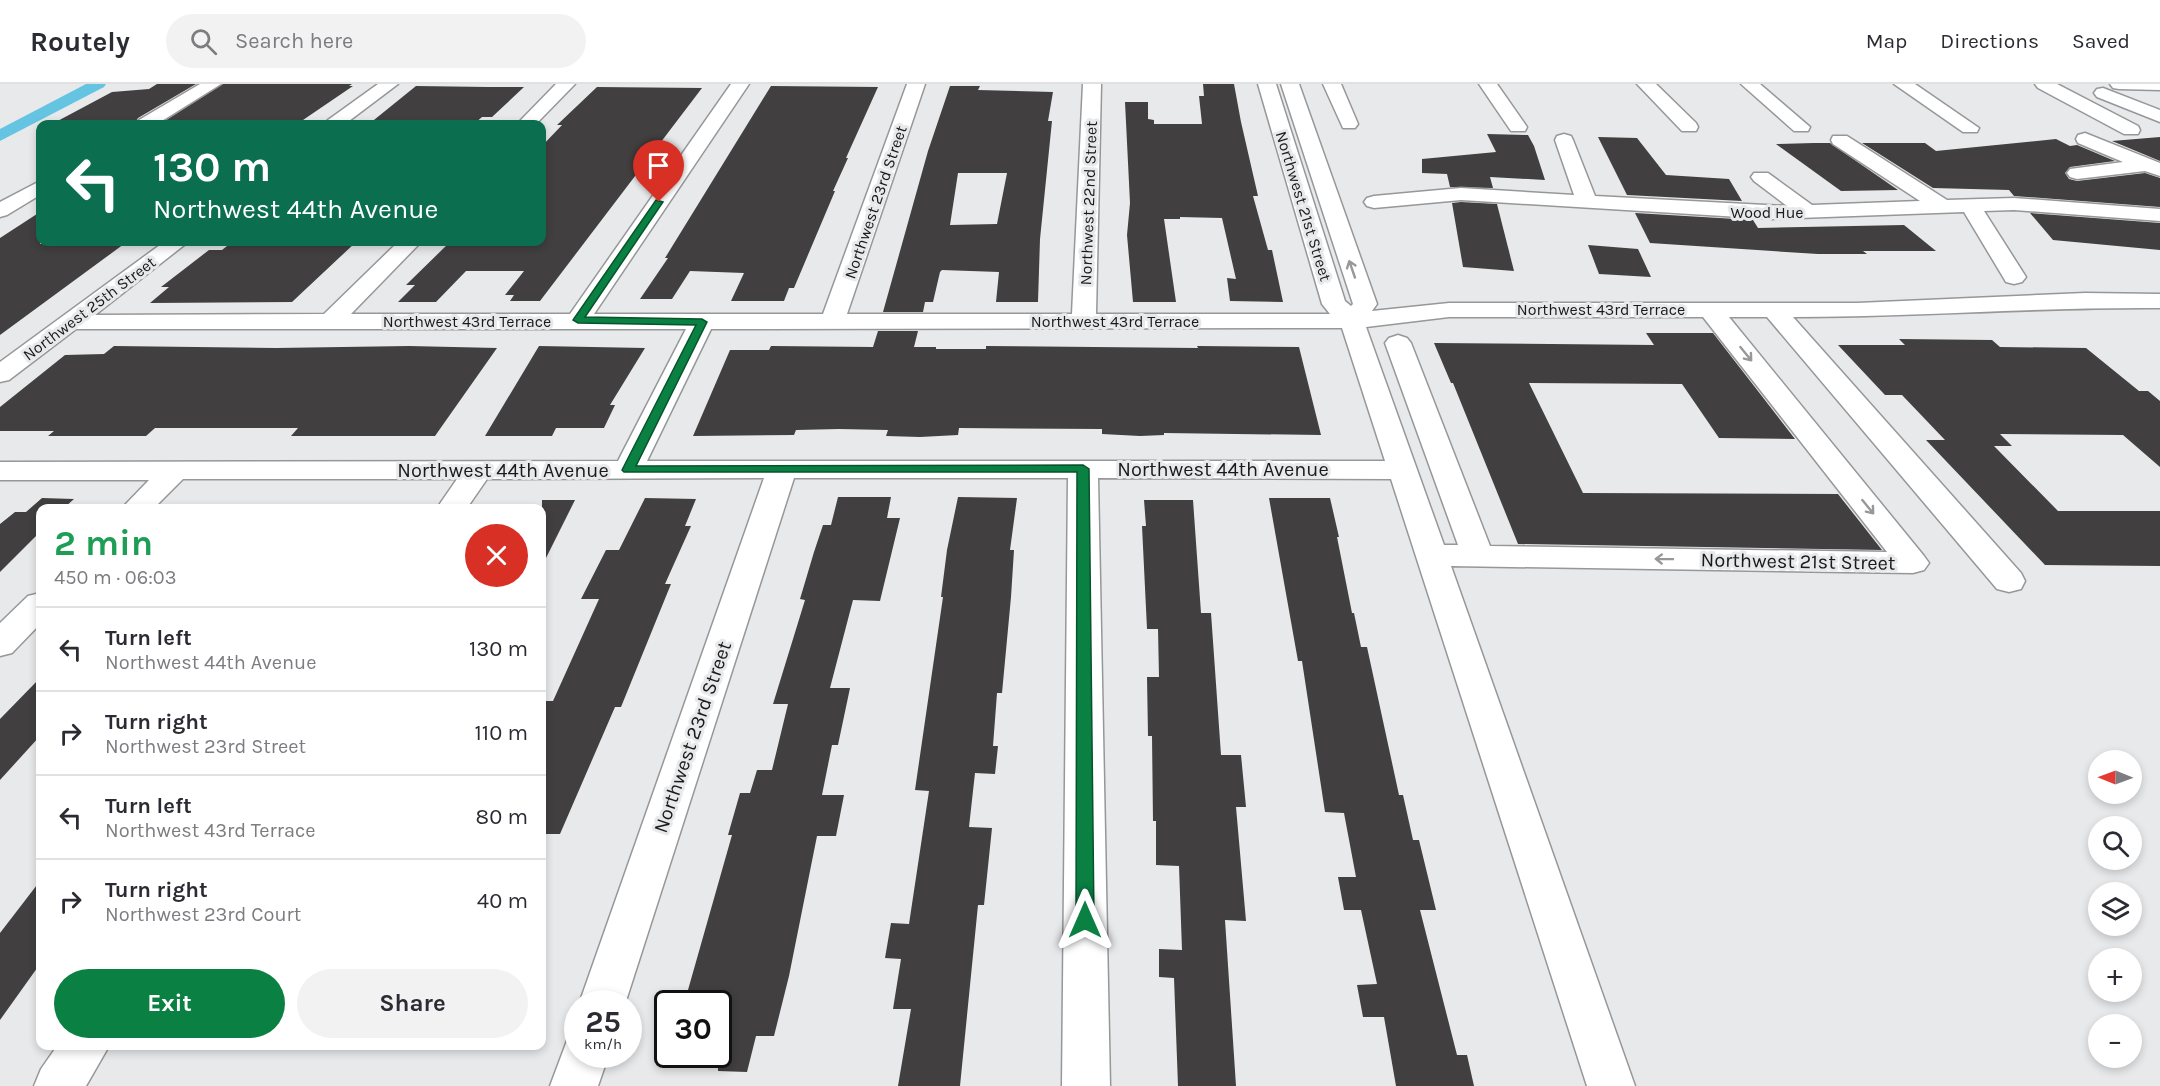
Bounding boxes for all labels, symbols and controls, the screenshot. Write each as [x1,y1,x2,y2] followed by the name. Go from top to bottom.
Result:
[166,14,586,68] search box
[30,25,130,58] text: Routely
[187,25,220,58] icon: search
[235,28,353,54] text: Search here
[1866,29,1907,53] text: Map
[1940,29,2039,53] text: Directions
[2072,29,2130,53] text: Saved
[1076,120,1101,286] street label: Northwest 22nd Street
[840,123,911,281] street label: Northwest 23rd Street
[1272,129,1335,283] street label: Northwest 21st Street
[633,140,684,202] pin
[153,142,271,192] text: 130 m
[54,144,132,222] icon: left
[642,149,675,182] icon: arrive
[153,193,438,225] text: Northwest 44th Avenue
[1730,203,1804,222] street label: Wood Hue
[19,252,159,364] street label: Northwest 25th Street
[1346,260,1357,279] one-way arrow
[1517,300,1685,319] street label: Northwest 43rd Terrace
[383,312,551,331] street label: Northwest 43rd Terrace
[1031,312,1199,331] street label: Northwest 43rd Terrace
[1739,346,1752,362] one-way arrow
[1117,458,1329,481] street label: Northwest 44th Avenue
[397,459,609,482] street label: Northwest 44th Avenue
[1861,498,1874,514] one-way arrow
[54,522,153,564] text: 2 min
[465,524,528,587] button: close
[1700,548,1896,575] street label: Northwest 21st Street
[1654,553,1674,565] one-way arrow
[54,566,176,589] text: 450 m · 06:03
[105,625,192,651] text: Turn left
[54,633,87,666] icon: left
[469,636,528,662] text: 130 m
[649,638,736,836] street label: Northwest 23rd Street
[105,651,316,674] text: Northwest 44th Avenue
[105,709,208,735] text: Turn right
[54,717,87,750] icon: right
[475,720,528,746] text: 110 m
[105,735,306,758] text: Northwest 23rd Street
[2088,750,2142,804] north arrow
[2088,750,2142,1068] map controls
[105,793,192,819] text: Turn left
[54,801,87,834] icon: left
[476,804,528,830] text: 80 m
[2088,816,2142,870] button: search
[105,819,316,842] text: Northwest 43rd Terrace
[105,877,208,903] text: Turn right
[2088,882,2142,936] button: layers
[54,885,87,918] icon: right
[477,888,528,914] text: 40 m
[1053,888,1117,952] position arrow
[105,903,301,926] text: Northwest 23rd Court
[2088,948,2142,1002] button: +
[54,969,285,1038] button: Exit
[297,969,528,1038] button: Share
[654,990,732,1068] speed limit sign: 30
[585,1004,621,1040] text: 25
[2088,1014,2142,1068] button: −
[584,1035,622,1053] text: km/h

